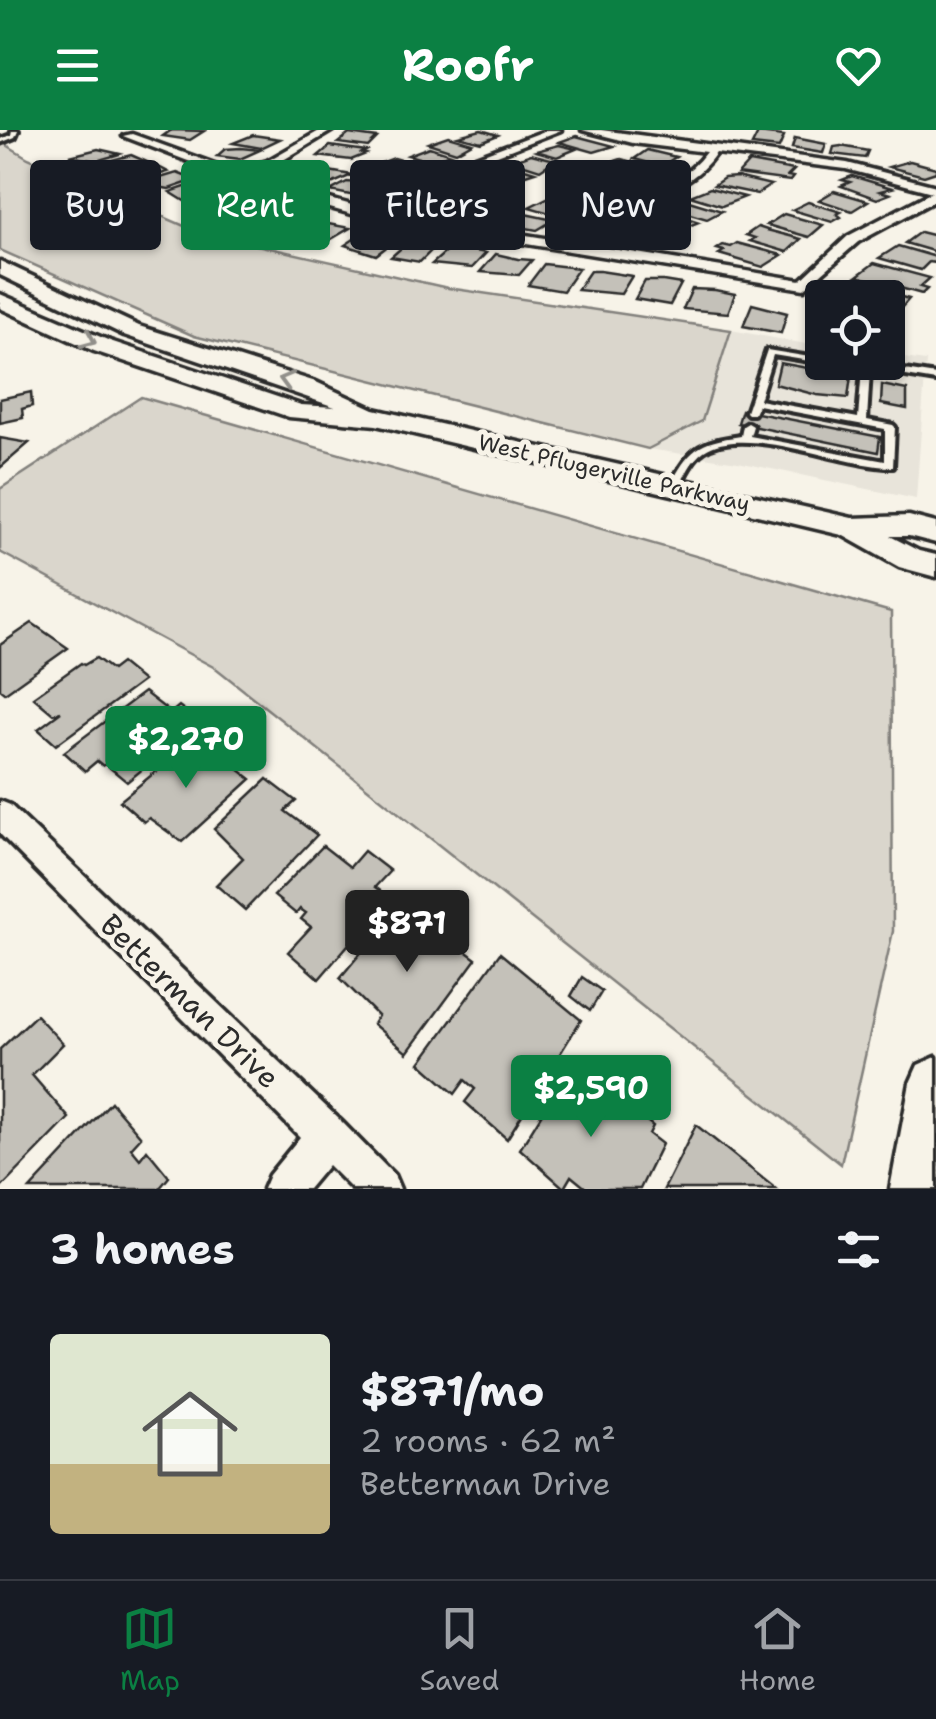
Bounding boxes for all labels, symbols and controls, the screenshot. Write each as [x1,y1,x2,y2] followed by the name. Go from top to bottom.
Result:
[402,35,534,95] text: Roofr
[50,38,105,93] icon: menu
[831,38,886,93] icon: heart
[30,160,161,250] chip: Buy
[181,160,330,250] chip: Rent
[350,160,525,250] chip: Filters
[545,160,691,250] chip: New
[805,280,905,380] map controls
[805,280,905,380] button: locate
[79,329,97,349] one-way arrow
[278,371,295,392] one-way arrow
[475,428,753,518] street label: West Pflugerville Parkway
[105,706,267,791] pin: $2,270
[127,717,245,760] text: $2,270
[348,890,466,975] pin: $871
[367,901,447,944] text: $871
[91,905,289,1097] street label: Betterman Drive
[510,1055,672,1140] pin: $2,590
[533,1066,649,1109] text: $2,590
[50,1221,235,1277] text: 3 homes
[831,1222,886,1277] icon: filters
[360,1363,544,1419] text: $871/mo
[130,1374,250,1494] icon: home
[360,1419,616,1462] text: 2 rooms · 62 m²
[360,1462,611,1505] text: Betterman Drive
[120,1601,180,1699] tab: Map
[420,1601,499,1699] tab: Saved
[739,1601,816,1699] tab: Home

